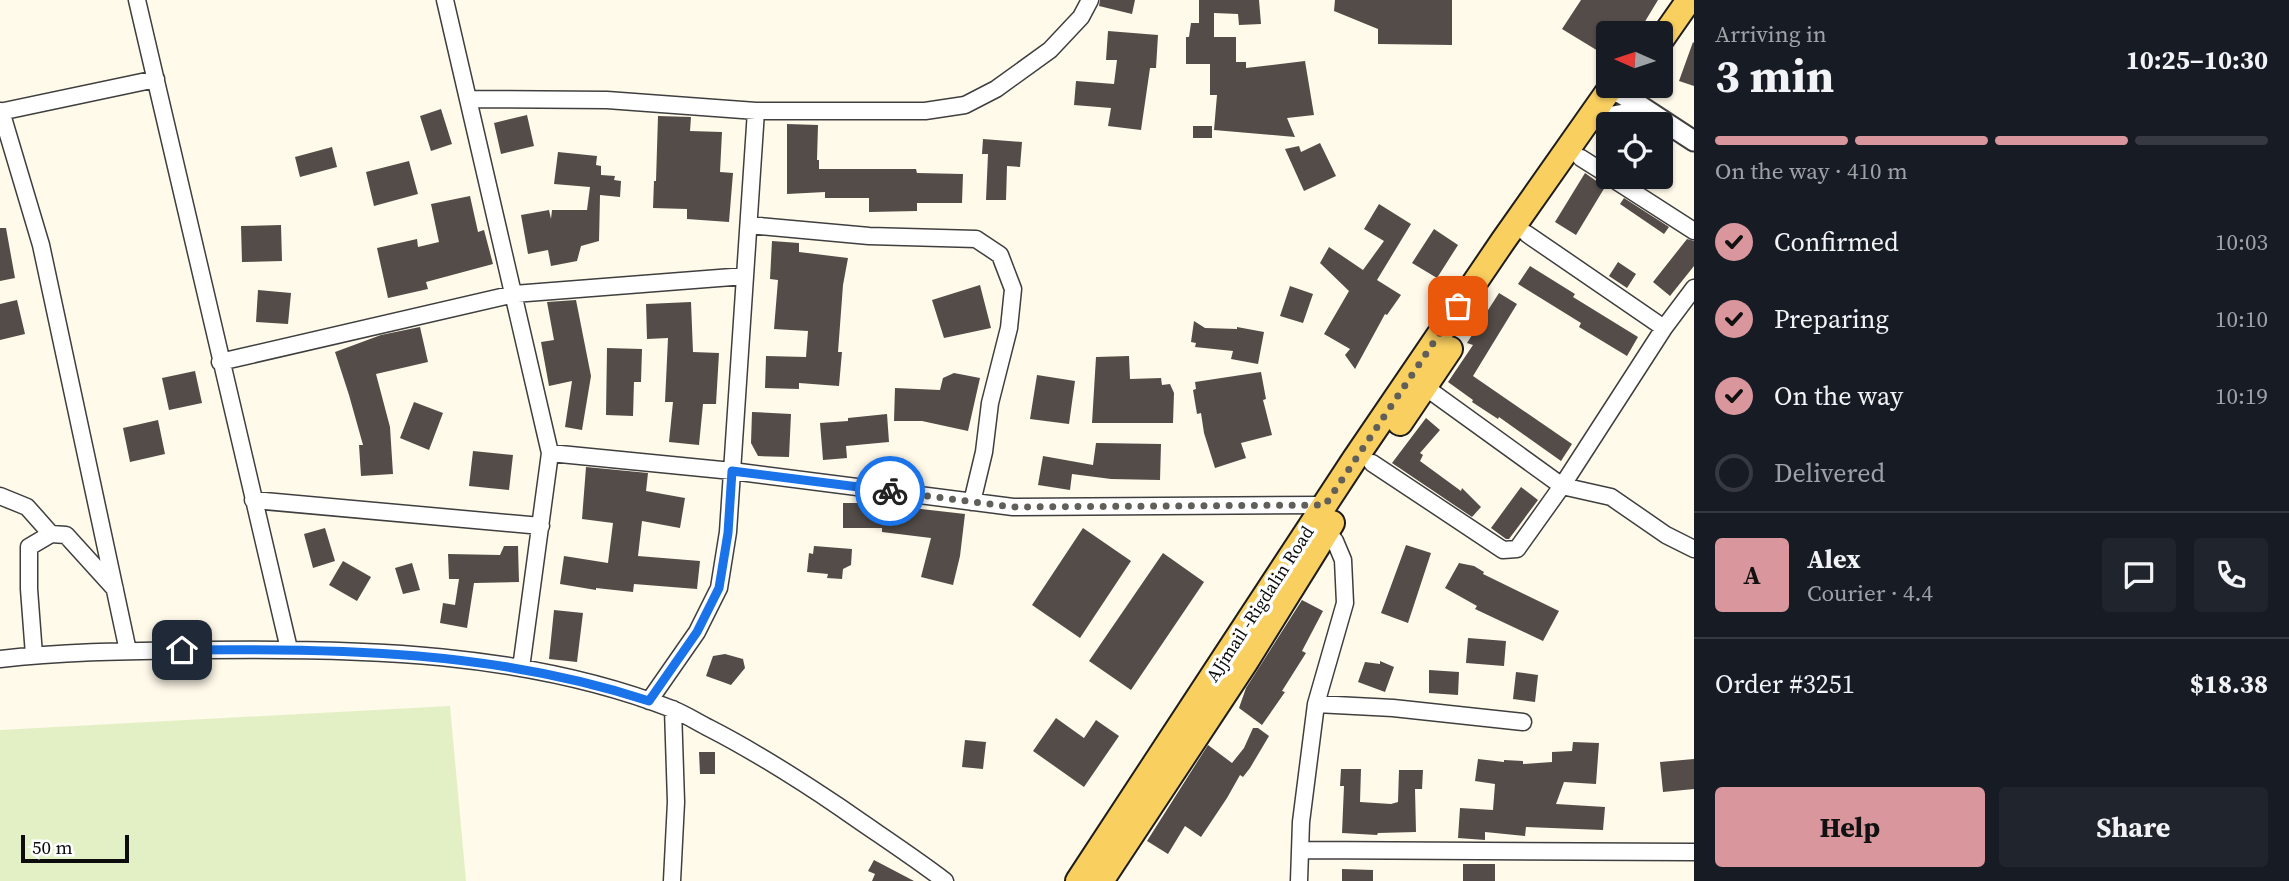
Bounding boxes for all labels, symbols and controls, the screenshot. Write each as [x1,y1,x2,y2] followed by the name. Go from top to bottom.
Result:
[1715,18,1827,50] text: Arriving in
[1596,21,1673,98] north arrow
[1596,21,1673,189] map controls
[2126,42,2268,78] text: 10:25–10:30
[1715,44,1834,107] text: 3 min
[1596,112,1673,189] button: locate
[1715,155,1908,187] text: On the way · 410 m
[1715,223,1753,261] icon: check
[1774,224,1899,260] text: Confirmed
[2215,226,2268,258] text: 10:03
[1428,276,1488,336] pin
[1439,287,1477,325] icon: bag
[1715,300,1753,338] icon: check
[1774,301,1889,337] text: Preparing
[2215,303,2268,335] text: 10:10
[1715,377,1753,415] icon: check
[1774,378,1903,414] text: On the way
[2215,380,2268,412] text: 10:19
[1774,455,1885,491] text: Delivered
[855,456,925,526] courier
[871,472,909,510] icon: bike
[1200,521,1319,687] street label: AJjmail -Rigdalin Road
[2102,538,2176,612] button: chat
[2194,538,2268,612] button: phone
[1807,541,1861,577] text: Alex
[1743,557,1761,593] text: A
[1807,577,1933,609] text: Courier · 4.4
[152,620,212,680] pin
[163,631,201,669] icon: home
[1715,666,1855,702] text: Order #3251
[2190,666,2268,702] text: $18.38
[1715,787,1985,867] button: Help
[1999,787,2268,867] button: Share
[21,832,130,864] scale bar
[32,834,73,860] text: 50 m

